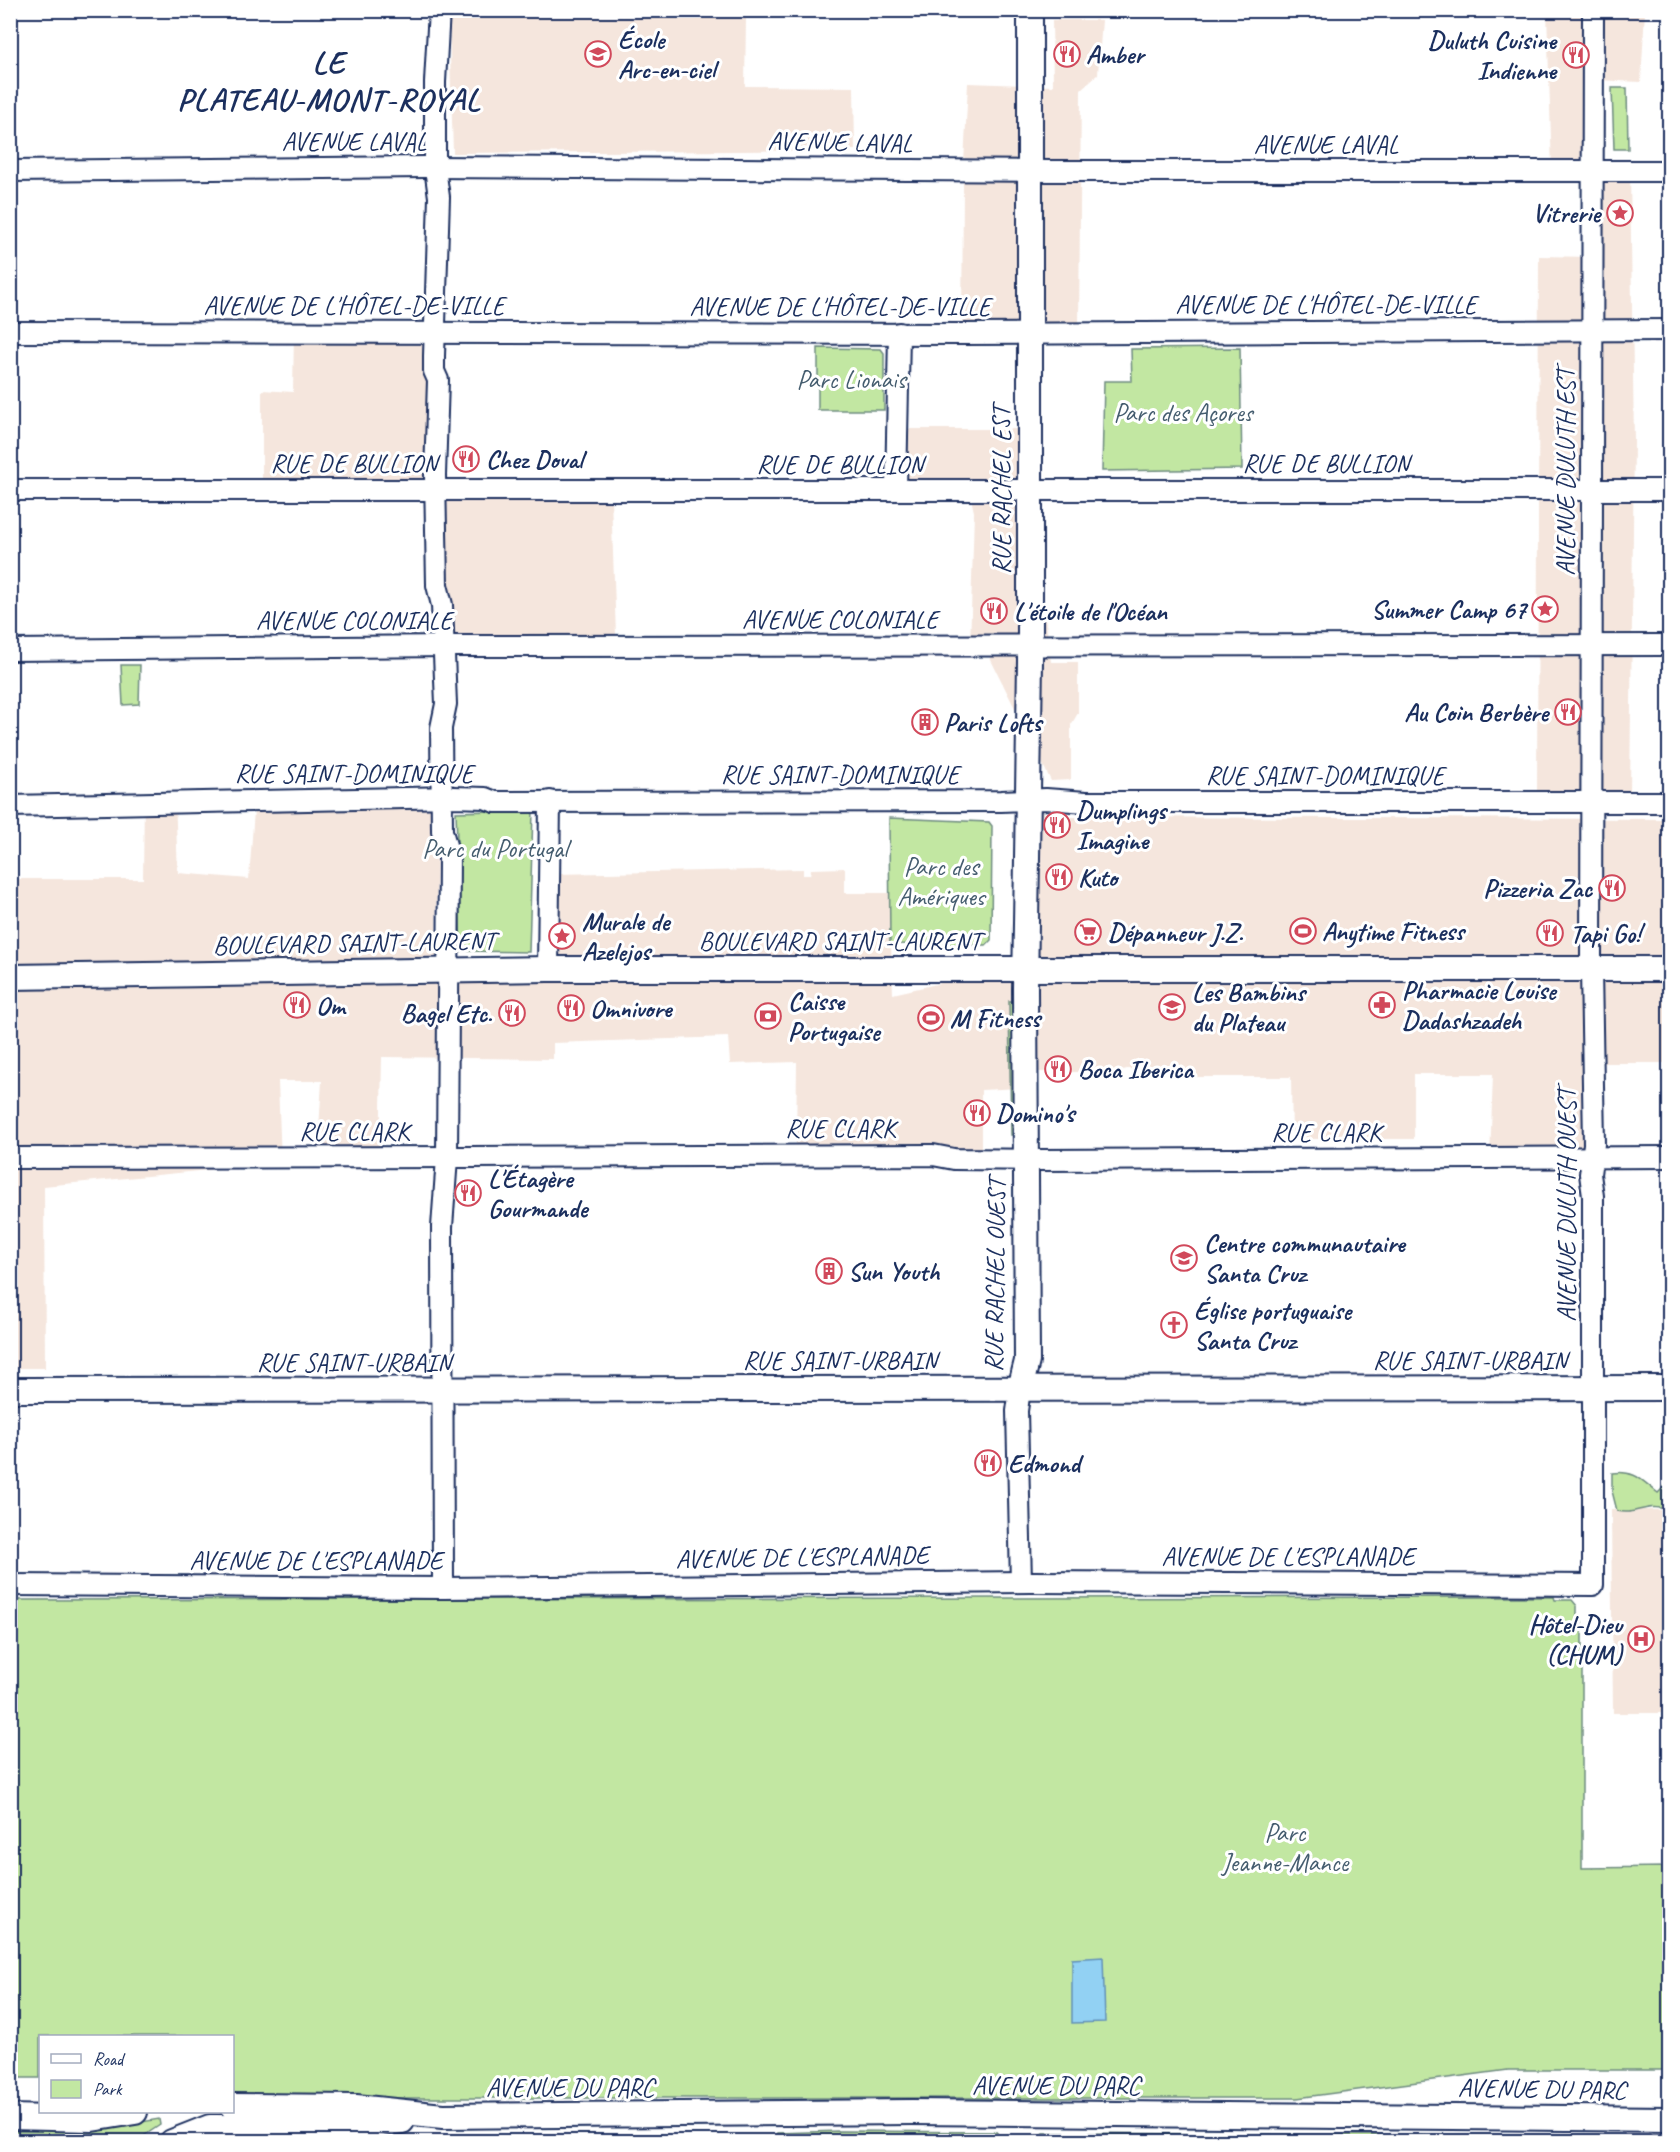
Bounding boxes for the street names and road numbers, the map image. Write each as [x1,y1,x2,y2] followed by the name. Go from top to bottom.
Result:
[767,124,914,160] street label: AVENUE LAVAL
[282,125,427,158] street label: AVENUE LAVAL
[1254,128,1399,161] street label: AVENUE LAVAL
[1175,288,1480,321] street label: AVENUE DE L'HÔTEL-DE-VILLE
[203,289,508,322] street label: AVENUE DE L'HÔTEL-DE-VILLE
[689,290,994,323] street label: AVENUE DE L'HÔTEL-DE-VILLE
[1549,362,1582,576] street label: AVENUE DULUTH EST
[985,401,1018,574] street label: RUE RACHEL EST
[270,447,442,480] street label: RUE DE BULLION
[1242,447,1414,480] street label: RUE DE BULLION
[756,448,928,481] street label: RUE DE BULLION
[742,603,942,636] street label: AVENUE COLONIALE
[256,604,456,637] street label: AVENUE COLONIALE
[235,757,477,790] street label: RUE SAINT-DOMINIQUE
[721,758,963,791] street label: RUE SAINT-DOMINIQUE
[1206,759,1448,792] street label: RUE SAINT-DOMINIQUE
[213,924,501,962] street label: BOULEVARD SAINT-LAURENT
[699,925,986,958] street label: BOULEVARD SAINT-LAURENT
[1550,1082,1583,1322] street label: AVENUE DULUTH OUEST
[785,1112,899,1145] street label: RUE CLARK
[299,1115,413,1148] street label: RUE CLARK
[1271,1116,1385,1149] street label: RUE CLARK
[977,1173,1013,1372] street label: RUE RACHEL OUEST
[743,1344,941,1377] street label: RUE SAINT-URBAIN
[1373,1344,1571,1377] street label: RUE SAINT-URBAIN
[257,1346,455,1379] street label: RUE SAINT-URBAIN
[675,1538,932,1576] street label: AVENUE DE L'ESPLANADE
[1161,1540,1418,1573] street label: AVENUE DE L'ESPLANADE
[189,1544,446,1577] street label: AVENUE DE L'ESPLANADE
[972,2069,1144,2102] street label: AVENUE DU PARC
[486,2071,658,2104] street label: AVENUE DU PARC
[1458,2071,1630,2107] street label: AVENUE DU PARC

